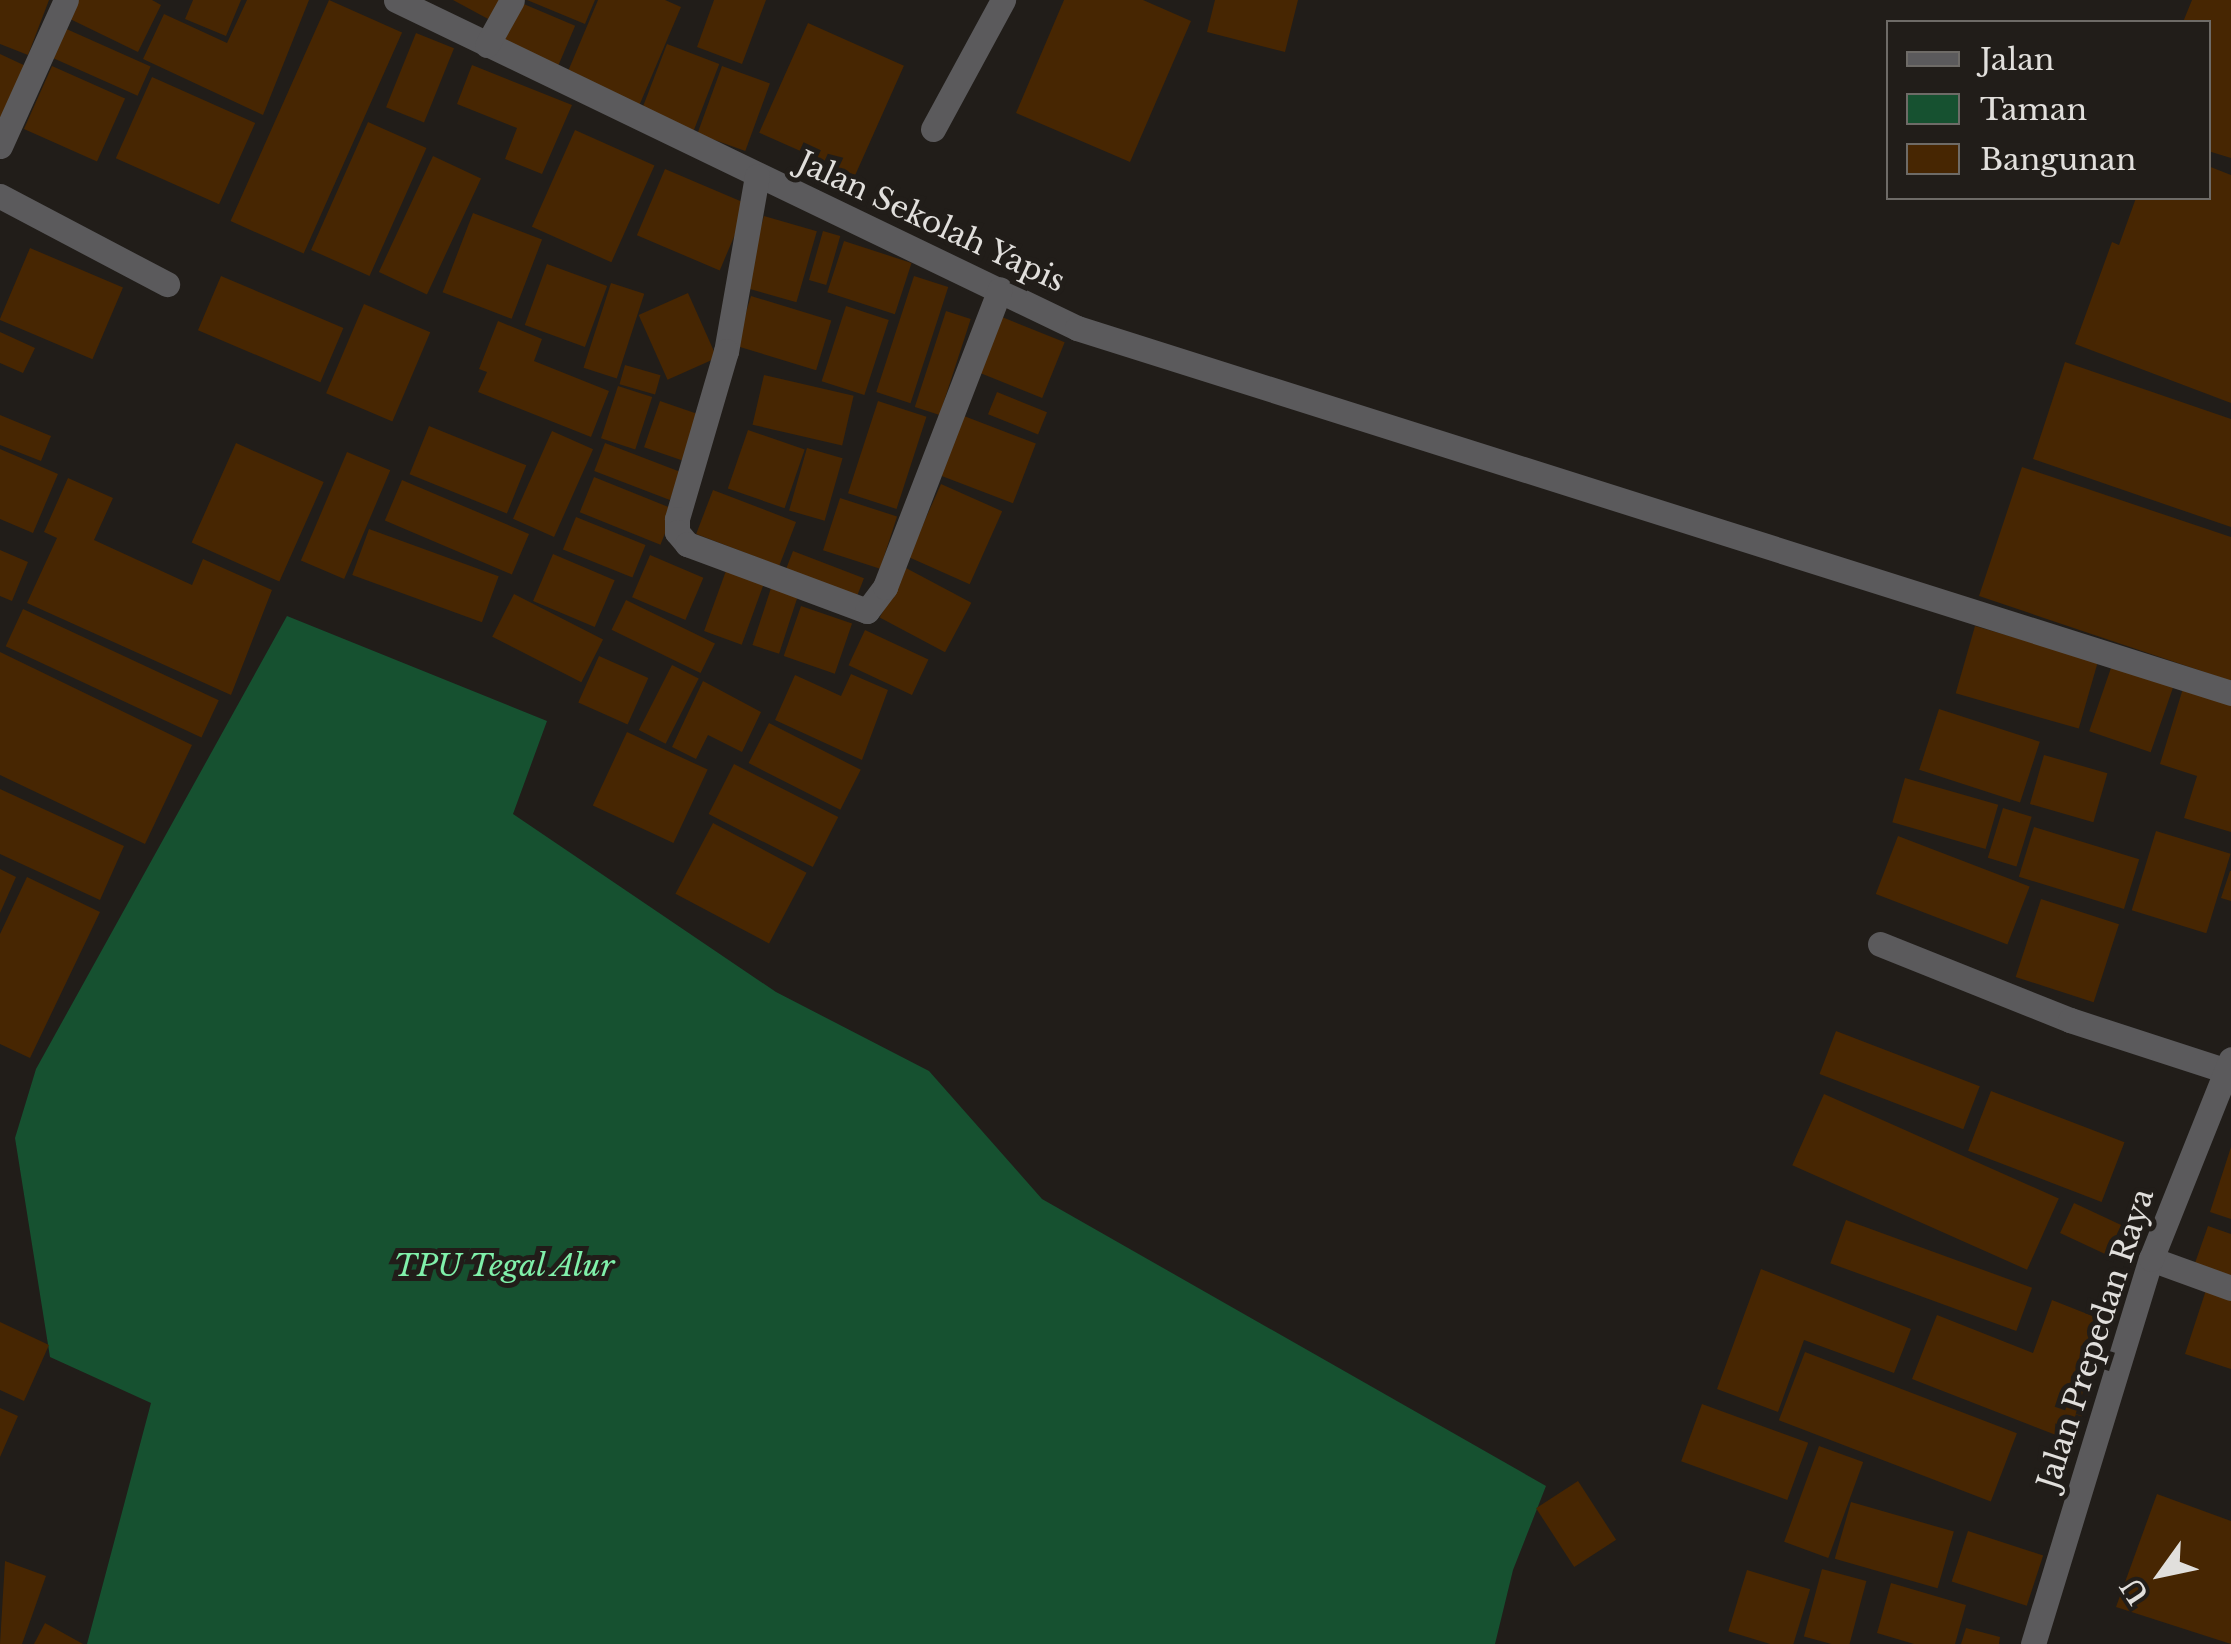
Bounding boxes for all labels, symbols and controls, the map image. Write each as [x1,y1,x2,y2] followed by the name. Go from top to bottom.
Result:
[1886,20,2211,200] legend
[1980,41,2055,78] text: Jalan
[1980,91,2087,128] text: Taman
[1980,141,2136,178] text: Bangunan
[791,144,1071,300] street label: Jalan Sekolah Yapis
[2030,1184,2162,1494] street label: Jalan Prepedan Raya
[392,1248,616,1284] park label: TPU Tegal Alur
[2111,1524,2211,1624] north arrow
[2114,1571,2157,1610] text: U

